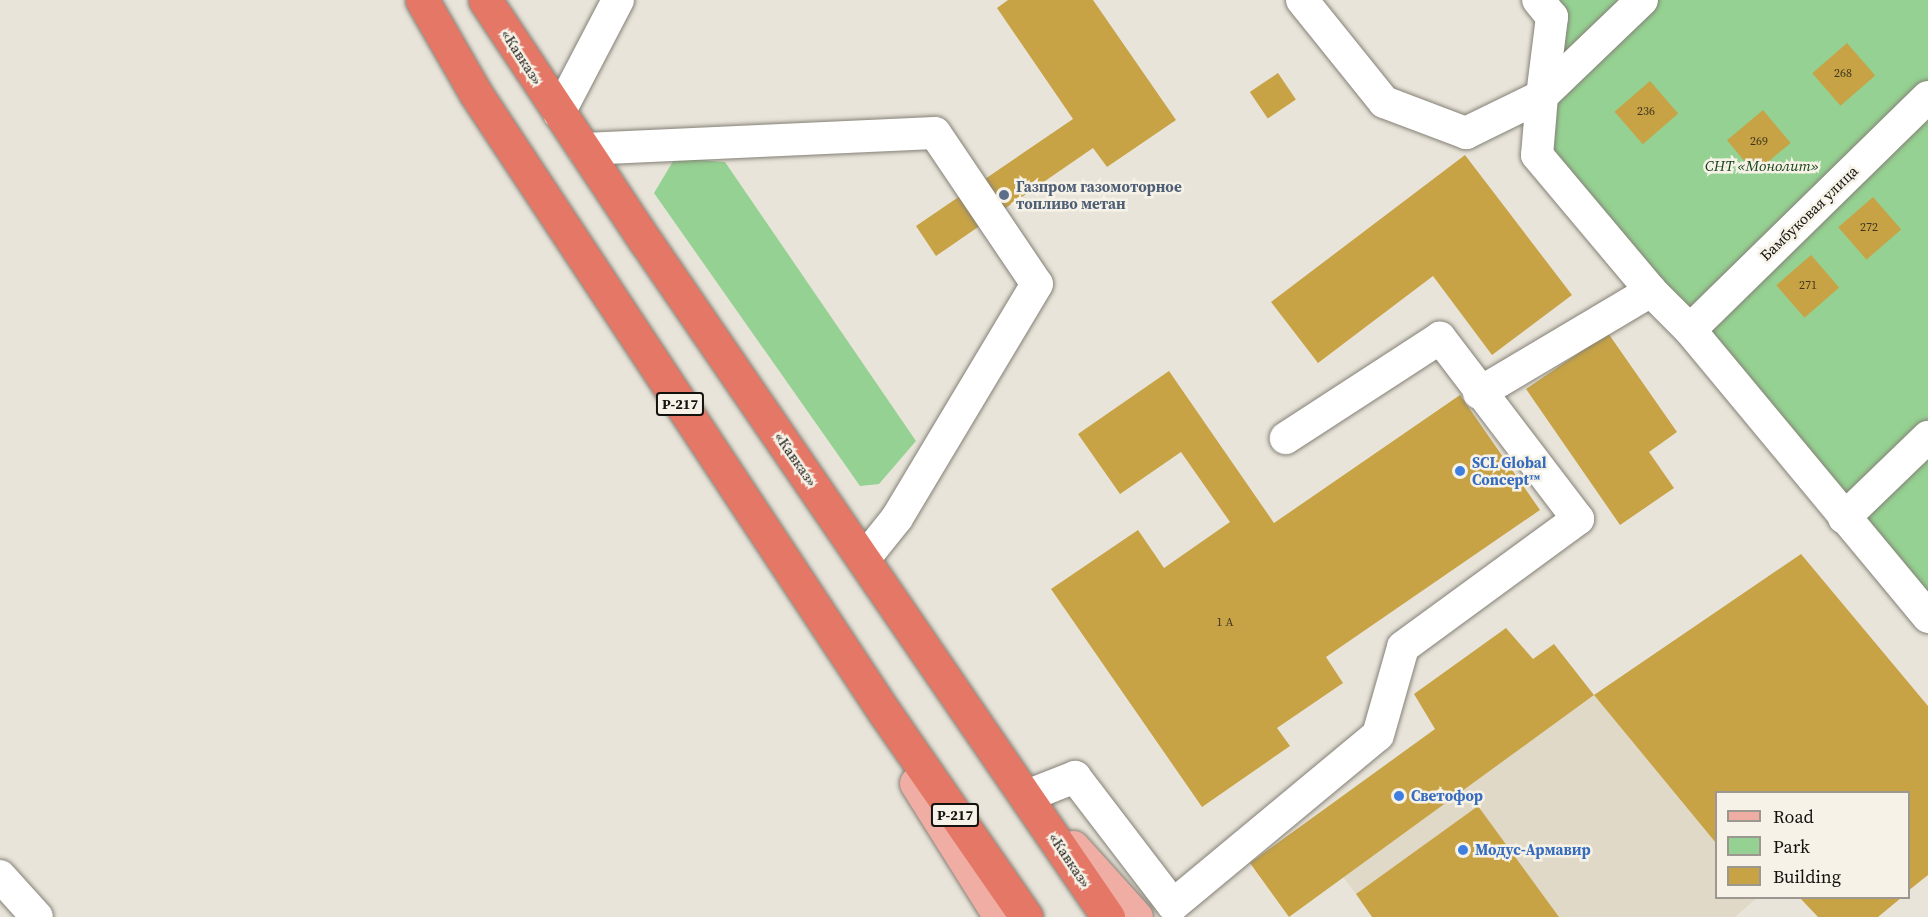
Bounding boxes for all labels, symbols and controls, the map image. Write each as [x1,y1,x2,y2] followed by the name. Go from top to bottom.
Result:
[498,26,546,88] street label: «Кавказ»
[1834,67,1852,81] house number: 268
[1637,105,1655,119] house number: 236
[1750,135,1768,149] house number: 269
[1705,157,1819,175] park label: СНТ «Монолит»
[1756,162,1862,264] street label: Бамбуковая улица
[1016,177,1182,212] place label: Газпром газомоторное топливо метан
[997,188,1011,202] marker: Газпром газомоторное топливо метан
[1860,221,1878,235] house number: 272
[1799,279,1817,293] house number: 271
[654,393,706,415] road number: Р-217
[771,428,821,490] street label: «Кавказ»
[1472,453,1547,488] place label: SCL Global Concept™
[1453,464,1467,478] marker: SCL Global Concept™
[1217,616,1233,630] house number: 1 А
[1411,787,1483,805] place label: Светофор
[1392,789,1406,803] marker: Светофор
[1715,791,1910,899] legend
[930,804,980,826] road number: Р-217
[1773,804,1814,829] text: Road
[1045,829,1095,891] street label: «Кавказ»
[1773,834,1810,859] text: Park
[1475,841,1591,859] place label: Модус-Армавир
[1456,843,1470,857] marker: Модус-Армавир
[1773,864,1841,889] text: Building

